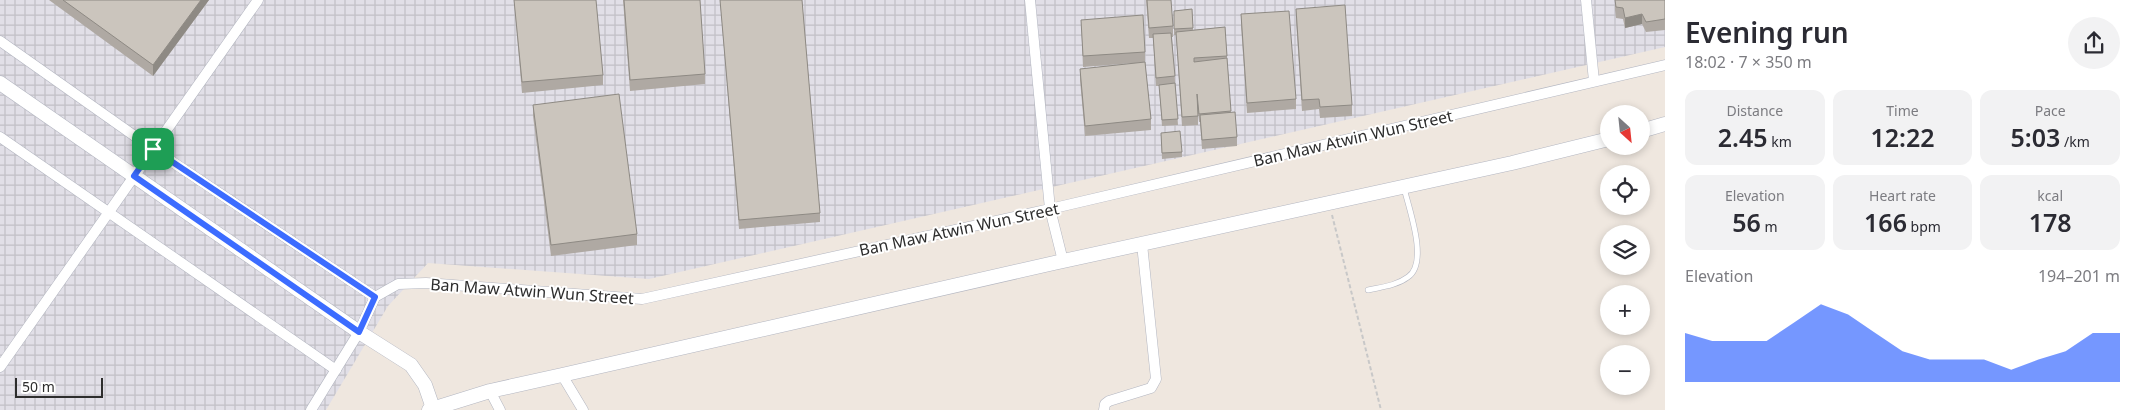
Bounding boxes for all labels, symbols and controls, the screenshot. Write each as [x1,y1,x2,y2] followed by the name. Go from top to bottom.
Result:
[1685,13,1849,51] text: Evening run
[2068,17,2120,69] button: share
[1685,51,1812,73] text: 18:02 · 7 × 350 m
[1726,101,1783,120] text: Distance
[1886,101,1919,120] text: Time
[2035,101,2066,120] text: Pace
[1251,104,1455,172] street label: Ban Maw Atwin Wun Street
[1600,105,1650,155] north arrow
[1600,105,1650,395] map controls
[1718,120,1768,154] text: 2.45
[1870,120,1935,154] text: 12:22
[2011,120,2060,154] text: 5:03
[132,128,174,170] pin
[1768,132,1792,151] text: km
[2060,132,2090,151] text: /km
[139,135,167,163] icon: arrive
[1600,165,1650,215] button: locate
[1725,186,1785,205] text: Elevation
[1869,186,1936,205] text: Heart rate
[2037,186,2063,205] text: kcal
[857,197,1061,261] street label: Ban Maw Atwin Wun Street
[1732,205,1761,239] text: 56
[1864,205,1907,239] text: 166
[2029,205,2072,239] text: 178
[1761,217,1778,236] text: m
[1907,217,1941,236] text: bpm
[1600,225,1650,275] button: layers
[1685,265,1753,287] text: Elevation
[2038,265,2120,287] text: 194–201 m
[430,273,635,309] street label: Ban Maw Atwin Wun Street
[1600,285,1650,335] button: +
[1600,345,1650,395] button: −
[15,375,102,398] scale bar
[22,377,55,396] text: 50 m

